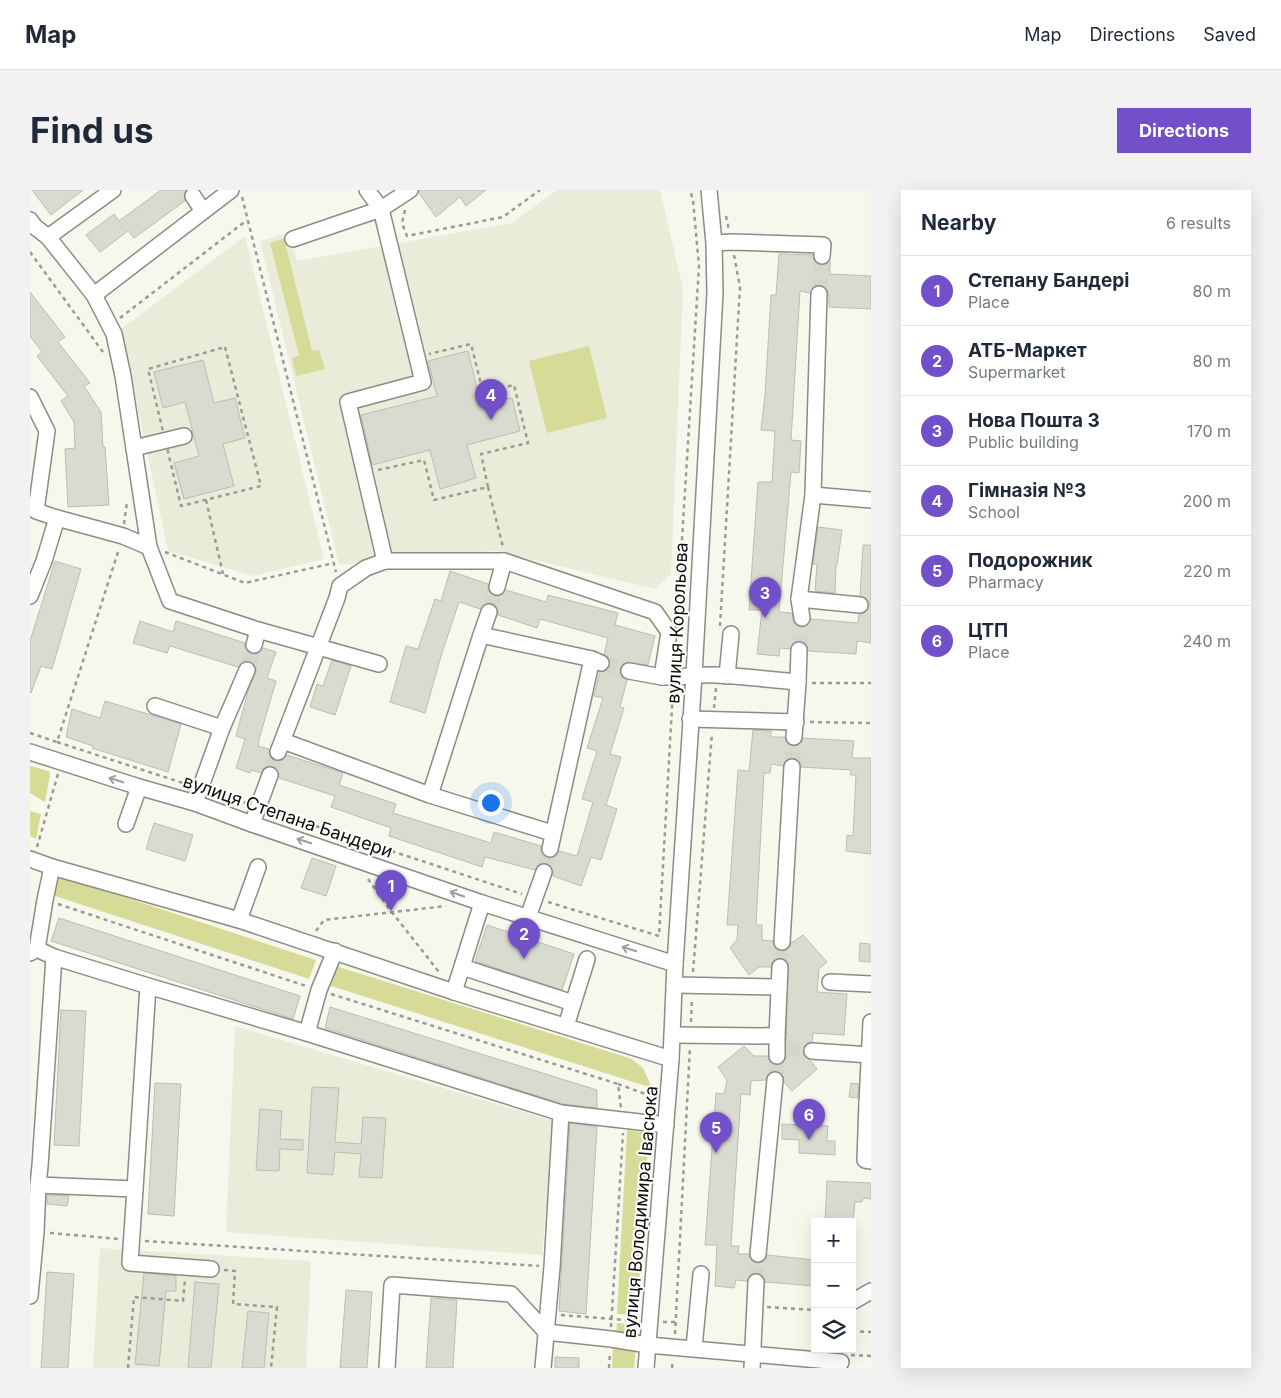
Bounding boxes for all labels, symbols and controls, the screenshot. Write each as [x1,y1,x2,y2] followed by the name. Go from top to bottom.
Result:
[25,20,76,49] text: Map
[1024,24,1062,45] text: Map
[1090,24,1175,45] text: Directions
[1203,24,1256,45] text: Saved
[1117,108,1251,153] button: Directions
[30,109,154,151] text: Find us
[921,210,996,235] text: Nearby
[1166,213,1231,233] text: 6 results
[968,269,1129,292] text: Степану Бандері
[934,281,940,301] text: 1
[1192,281,1231,301] text: 80 m
[968,292,1010,312] text: Place
[968,339,1087,362] text: АТБ-Маркет
[932,351,942,371] text: 2
[1192,351,1231,371] text: 80 m
[968,362,1065,382] text: Supermarket
[475,379,507,420] pin: 4
[968,409,1100,432] text: Нова Пошта 3
[932,421,942,441] text: 3
[1187,421,1231,441] text: 170 m
[968,432,1079,452] text: Public building
[968,479,1086,502] text: Гімназія №3
[932,491,942,511] text: 4
[1183,491,1231,511] text: 200 m
[968,502,1020,522] text: School
[662,542,692,704] street label: вулиця Корольова
[968,549,1093,572] text: Подорожник
[932,561,942,581] text: 5
[1183,561,1231,581] text: 220 m
[968,572,1044,592] text: Pharmacy
[749,577,781,618] pin: 3
[968,619,1008,642] text: ЦТП
[932,631,942,651] text: 6
[1183,631,1231,651] text: 240 m
[968,642,1010,662] text: Place
[180,770,396,862] street label: вулиця Степана Бандери
[109,775,124,784] one-way arrow
[478,790,504,816] your location
[296,836,312,845] one-way arrow
[375,870,407,911] pin: 1
[450,889,466,898] one-way arrow
[508,918,540,959] pin: 2
[621,943,637,953] one-way arrow
[619,1085,661,1339] street label: вулиця Володимира Івасюка
[793,1099,825,1140] pin: 6
[700,1112,732,1153] pin: 5
[811,1218,856,1353] map controls
[811,1218,856,1263] button: +
[811,1263,856,1308] button: −
[811,1308,856,1353] button: layers

